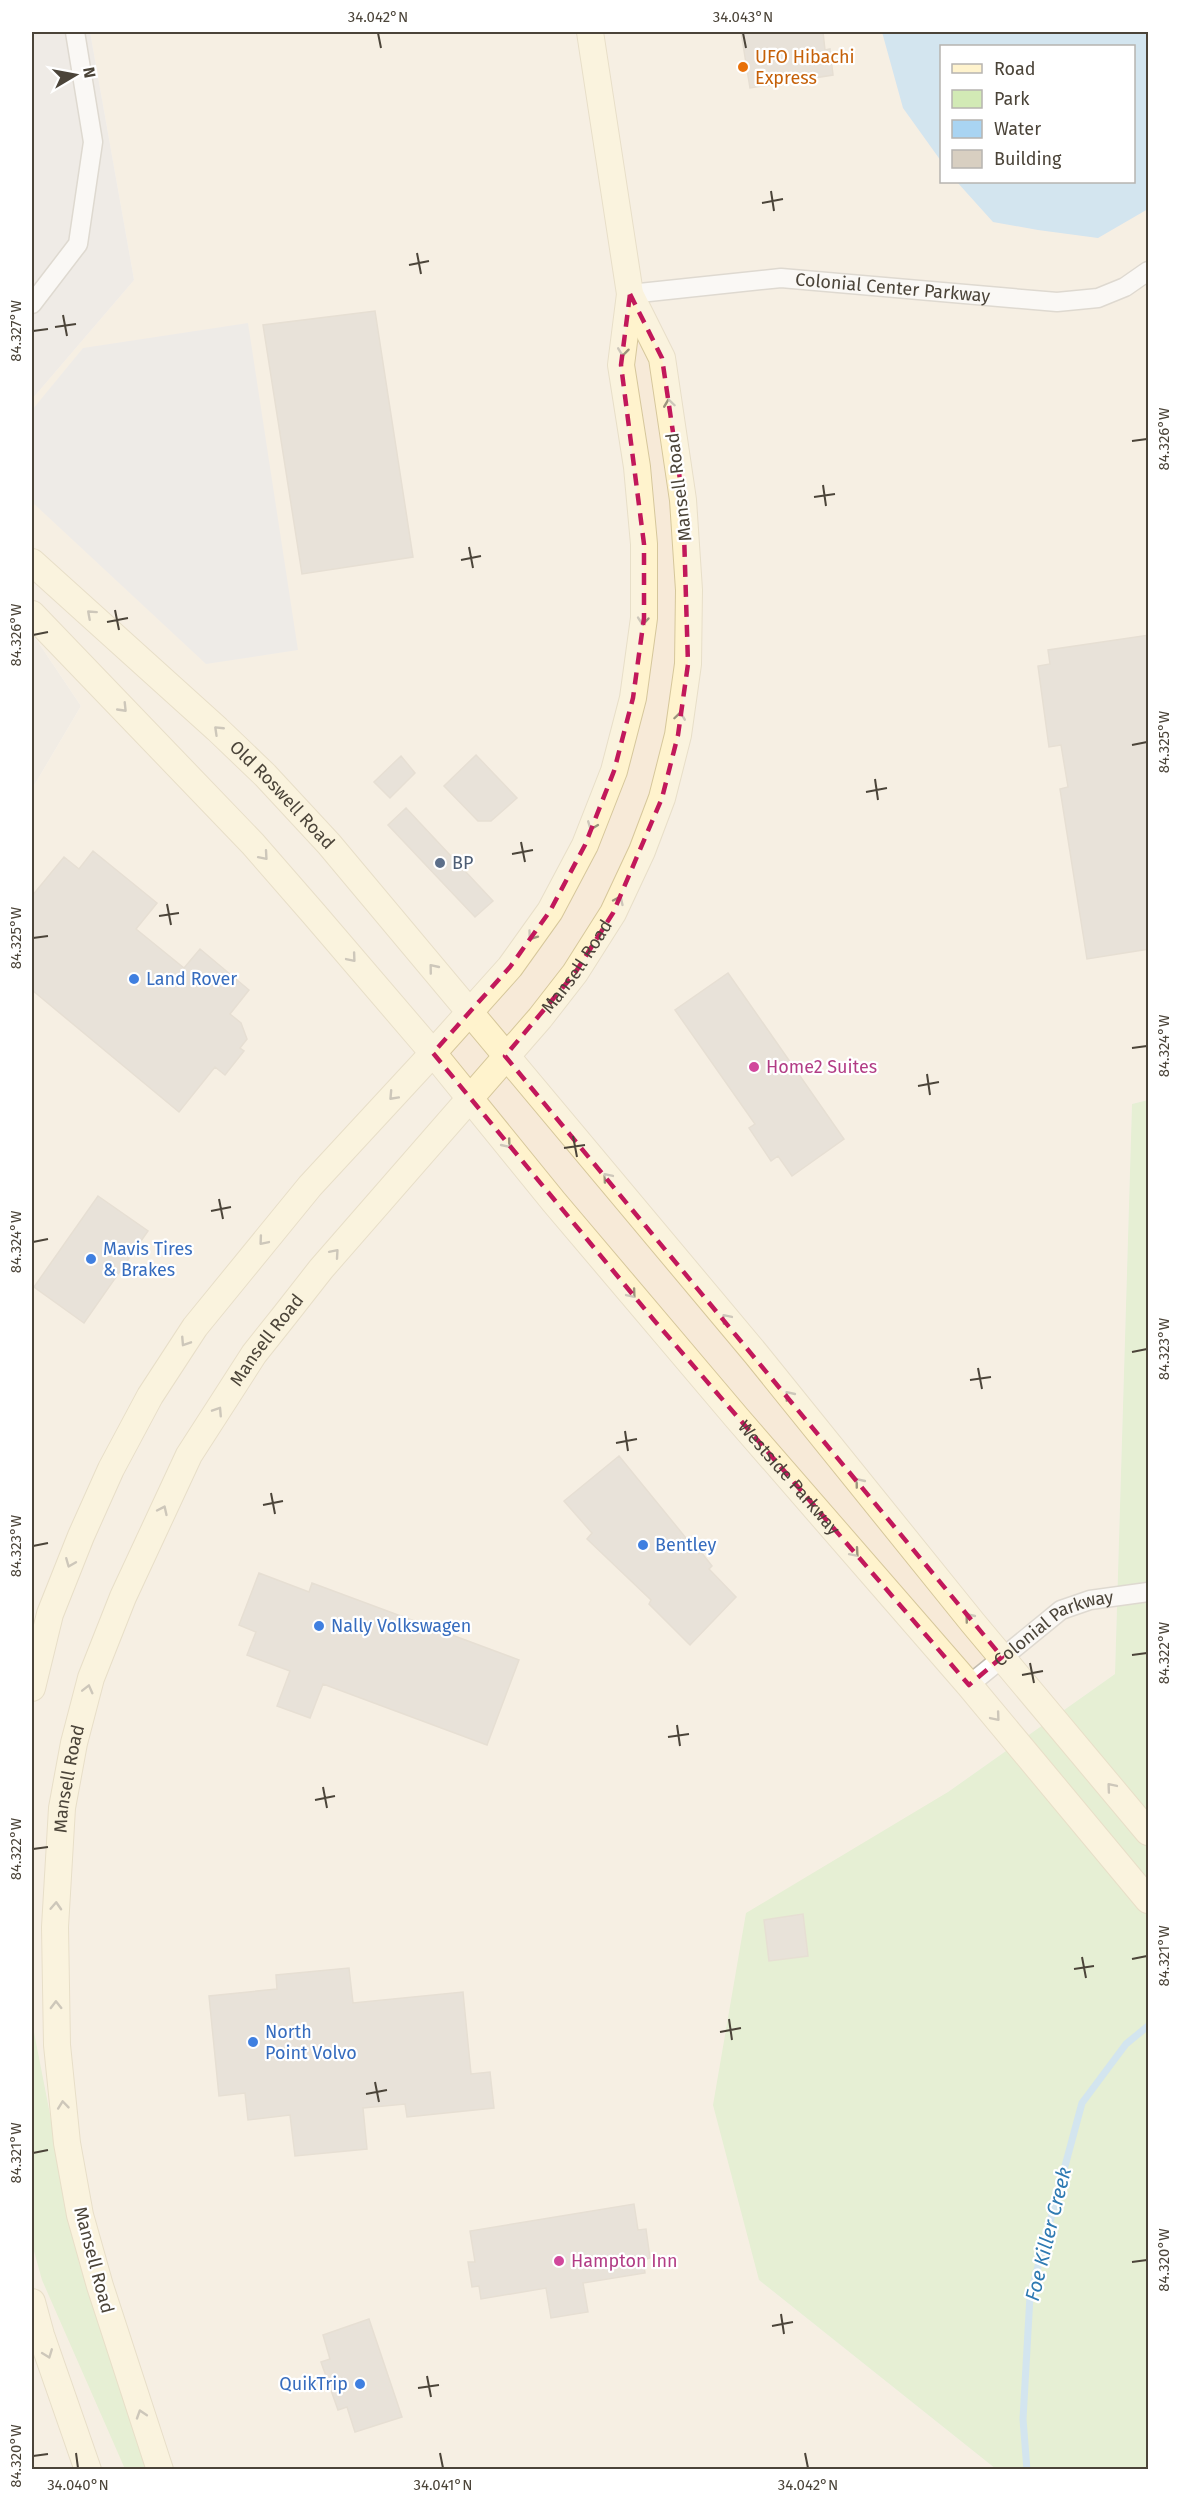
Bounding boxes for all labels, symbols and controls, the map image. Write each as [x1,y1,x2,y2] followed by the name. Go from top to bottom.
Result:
[348,8,408,26] text: 34.042°N
[713,8,773,26] text: 34.043°N
[45,45,105,105] north arrow
[940,45,1135,183] legend
[755,46,855,89] place label: UFO Hibachi Express
[994,58,1036,80] text: Road
[736,60,750,74] marker: UFO Hibachi Express
[79,66,100,79] text: N
[994,88,1030,110] text: Park
[994,118,1041,140] text: Water
[994,148,1062,170] text: Building
[794,268,991,307] street label: Colonial Center Parkway
[7,300,25,362] text: 84.327°W
[617,347,630,356] one-way arrow
[663,398,675,407] one-way arrow
[1155,407,1173,470] text: 84.326°W
[661,431,697,543] street label: Mansell Road
[7,603,25,666] text: 84.326°W
[87,610,98,621] one-way arrow
[637,617,650,626] one-way arrow
[116,701,127,711] one-way arrow
[1155,710,1173,773] text: 84.325°W
[674,711,686,721] one-way arrow
[214,726,225,737] one-way arrow
[225,736,339,854] street label: Old Roswell Road
[587,820,599,831] one-way arrow
[257,849,268,860] one-way arrow
[452,852,473,874] place label: BP
[433,856,447,870] marker: BP
[612,896,624,907] one-way arrow
[7,906,25,969] text: 84.325°W
[537,915,617,1018] street label: Mansell Road
[528,929,539,940] one-way arrow
[345,951,356,962] one-way arrow
[429,964,440,975] one-way arrow
[146,968,237,990] place label: Land Rover
[127,972,141,986] marker: Land Rover
[1155,1014,1173,1077] text: 84.324°W
[766,1056,877,1078] place label: Home2 Suites
[747,1060,761,1074] marker: Home2 Suites
[390,1088,401,1099] one-way arrow
[500,1137,511,1148] one-way arrow
[603,1173,614,1184] one-way arrow
[7,1210,25,1273] text: 84.324°W
[260,1234,271,1245] one-way arrow
[103,1238,193,1281] place label: Mavis Tires & Brakes
[328,1250,339,1260] one-way arrow
[84,1252,98,1266] marker: Mavis Tires & Brakes
[624,1287,635,1298] one-way arrow
[225,1290,308,1390] street label: Mansell Road
[722,1314,733,1325] one-way arrow
[1155,1317,1173,1380] text: 84.323°W
[181,1335,192,1346] one-way arrow
[785,1391,796,1402] one-way arrow
[211,1406,222,1417] one-way arrow
[733,1416,845,1540] street label: Westside Parkway
[855,1478,866,1489] one-way arrow
[156,1505,168,1516] one-way arrow
[7,1514,25,1577] text: 84.323°W
[655,1534,717,1556] place label: Bentley
[636,1538,650,1552] marker: Bentley
[848,1546,859,1557] one-way arrow
[65,1556,77,1567] one-way arrow
[989,1586,1115,1671] street label: Colonial Parkway
[965,1613,976,1624] one-way arrow
[331,1615,471,1637] place label: Nally Volkswagen
[312,1619,326,1633] marker: Nally Volkswagen
[1155,1621,1173,1684] text: 84.322°W
[80,1684,93,1694] one-way arrow
[988,1710,999,1721] one-way arrow
[50,1722,89,1834] street label: Mansell Road
[1107,1783,1118,1794] one-way arrow
[7,1817,25,1880] text: 84.322°W
[50,1902,63,1911] one-way arrow
[1155,1925,1173,1987] text: 84.321°W
[50,2000,62,2009] one-way arrow
[265,2021,357,2064] place label: North Point Volvo
[246,2035,260,2049] marker: North Point Volvo
[57,2101,70,2110] one-way arrow
[7,2122,25,2184] text: 84.321°W
[1020,2164,1076,2303] water label: Foe Killer Creek
[69,2204,119,2316] street label: Mansell Road
[1155,2228,1173,2292] text: 84.320°W
[571,2250,678,2272] place label: Hampton Inn
[552,2254,566,2268] marker: Hampton Inn
[40,2348,53,2358] one-way arrow
[279,2373,348,2395] place label: QuikTrip
[353,2377,367,2391] marker: QuikTrip
[136,2409,149,2420] one-way arrow
[7,2424,25,2488] text: 84.320°W
[47,2476,109,2494] text: 34.040°N
[414,2476,472,2494] text: 34.041°N
[778,2476,838,2494] text: 34.042°N

